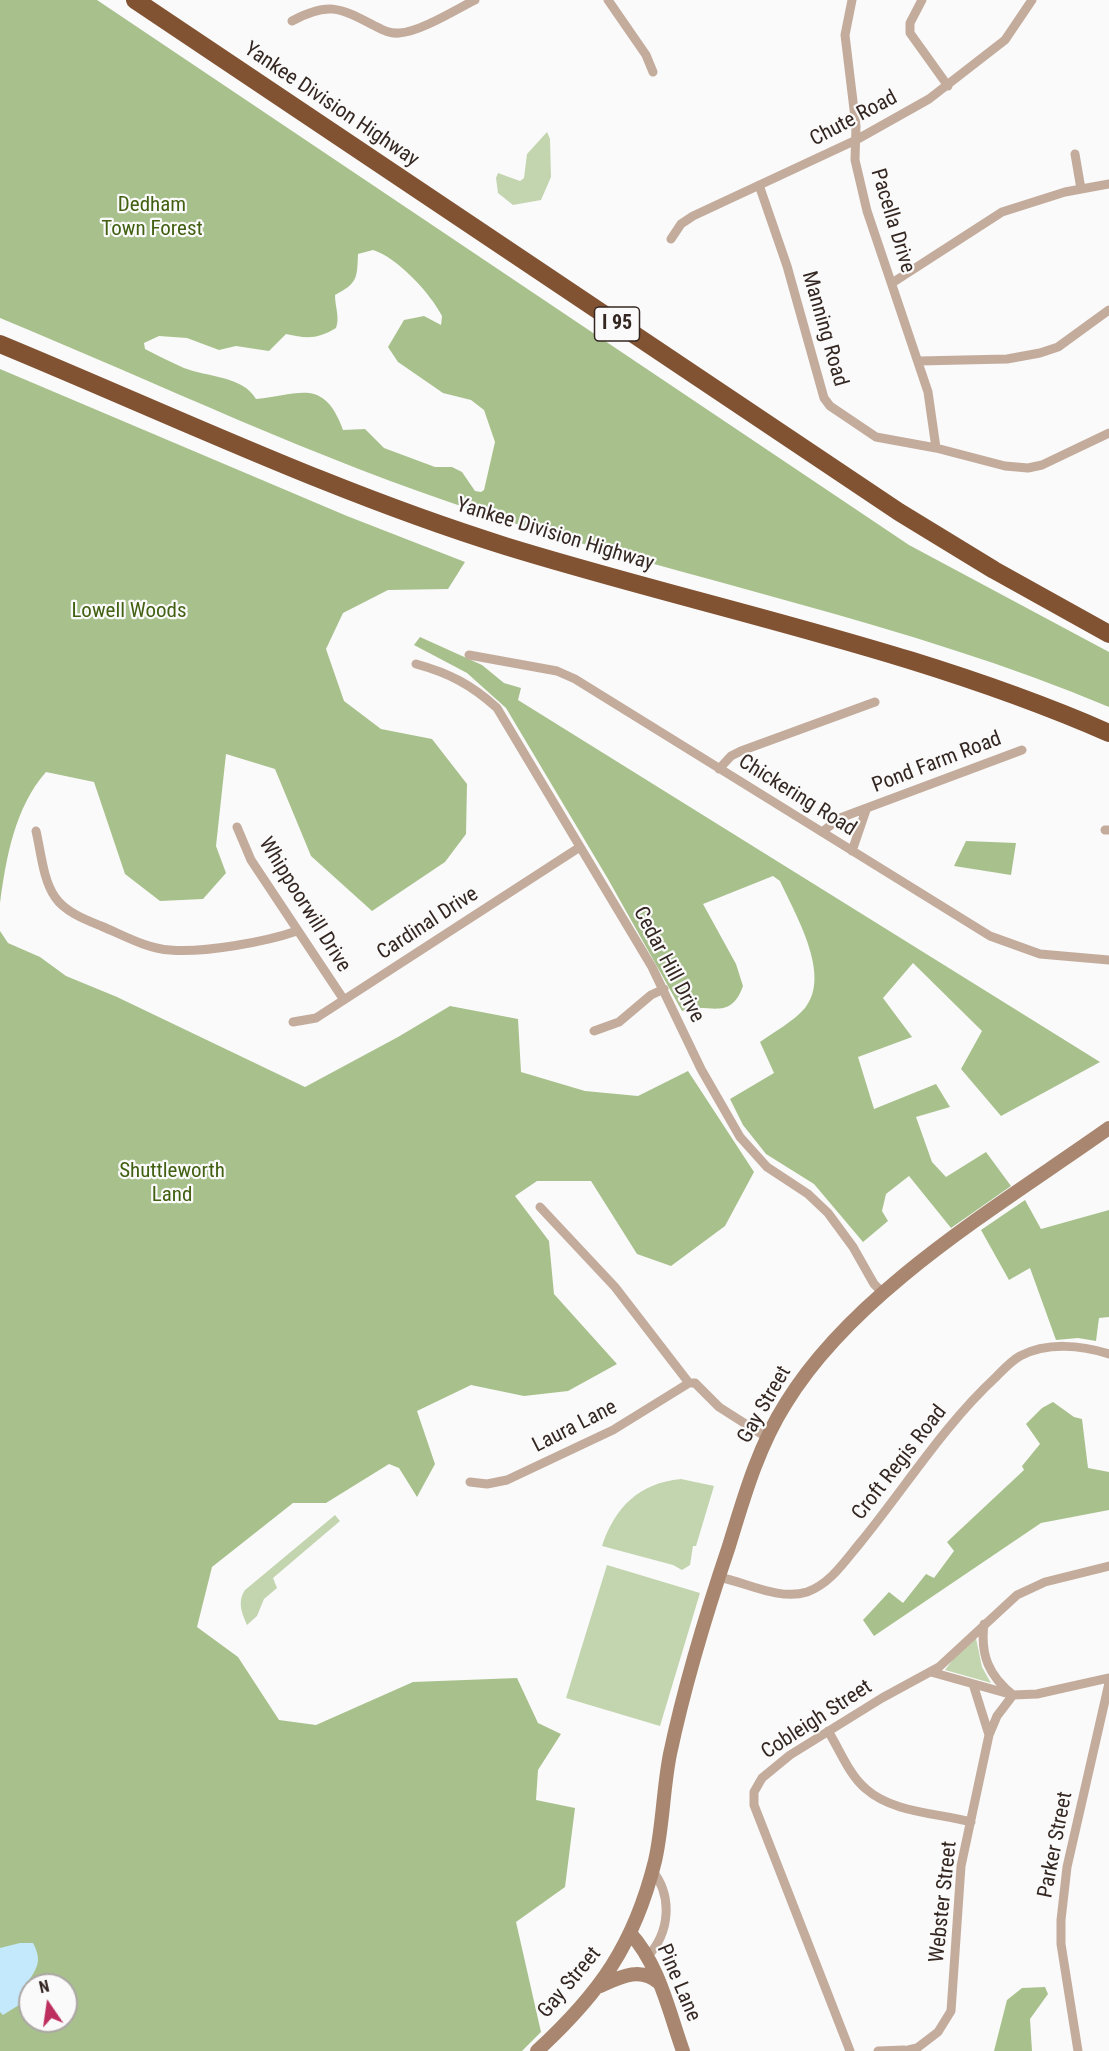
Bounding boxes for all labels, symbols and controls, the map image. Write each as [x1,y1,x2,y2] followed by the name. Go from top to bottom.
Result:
[239,37,423,173] street label: Yankee Division Highway
[806,86,902,152] street label: Chute Road
[864,166,920,276] street label: Pacella Drive
[101,193,203,243] park label: Dedham Town Forest
[796,269,852,389] street label: Manning Road
[594,307,640,341] road number: I 95
[453,493,657,577] street label: Yankee Division Highway
[71,599,187,625] park label: Lowell Woods
[869,727,1005,799] street label: Pond Farm Road
[733,750,861,842] street label: Chickering Road
[252,833,356,977] street label: Whippoorwill Drive
[373,882,483,966] street label: Cardinal Drive
[627,903,709,1027] street label: Cedar Hill Drive
[119,1159,225,1209] park label: Shuttleworth Land
[733,1362,797,1448] street label: Gay Street
[529,1395,621,1459] street label: Laura Lane
[847,1400,953,1526] street label: Croft Regis Road
[757,1675,877,1765] street label: Cobleigh Street
[1033,1790,1079,1900] street label: Parker Street
[925,1840,963,1964] street label: Webster Street
[651,1941,705,2025] street label: Pine Lane
[533,1942,607,2024] street label: Gay Street
[18,1973,78,2033] north arrow
[37,1977,51,1997] text: N

